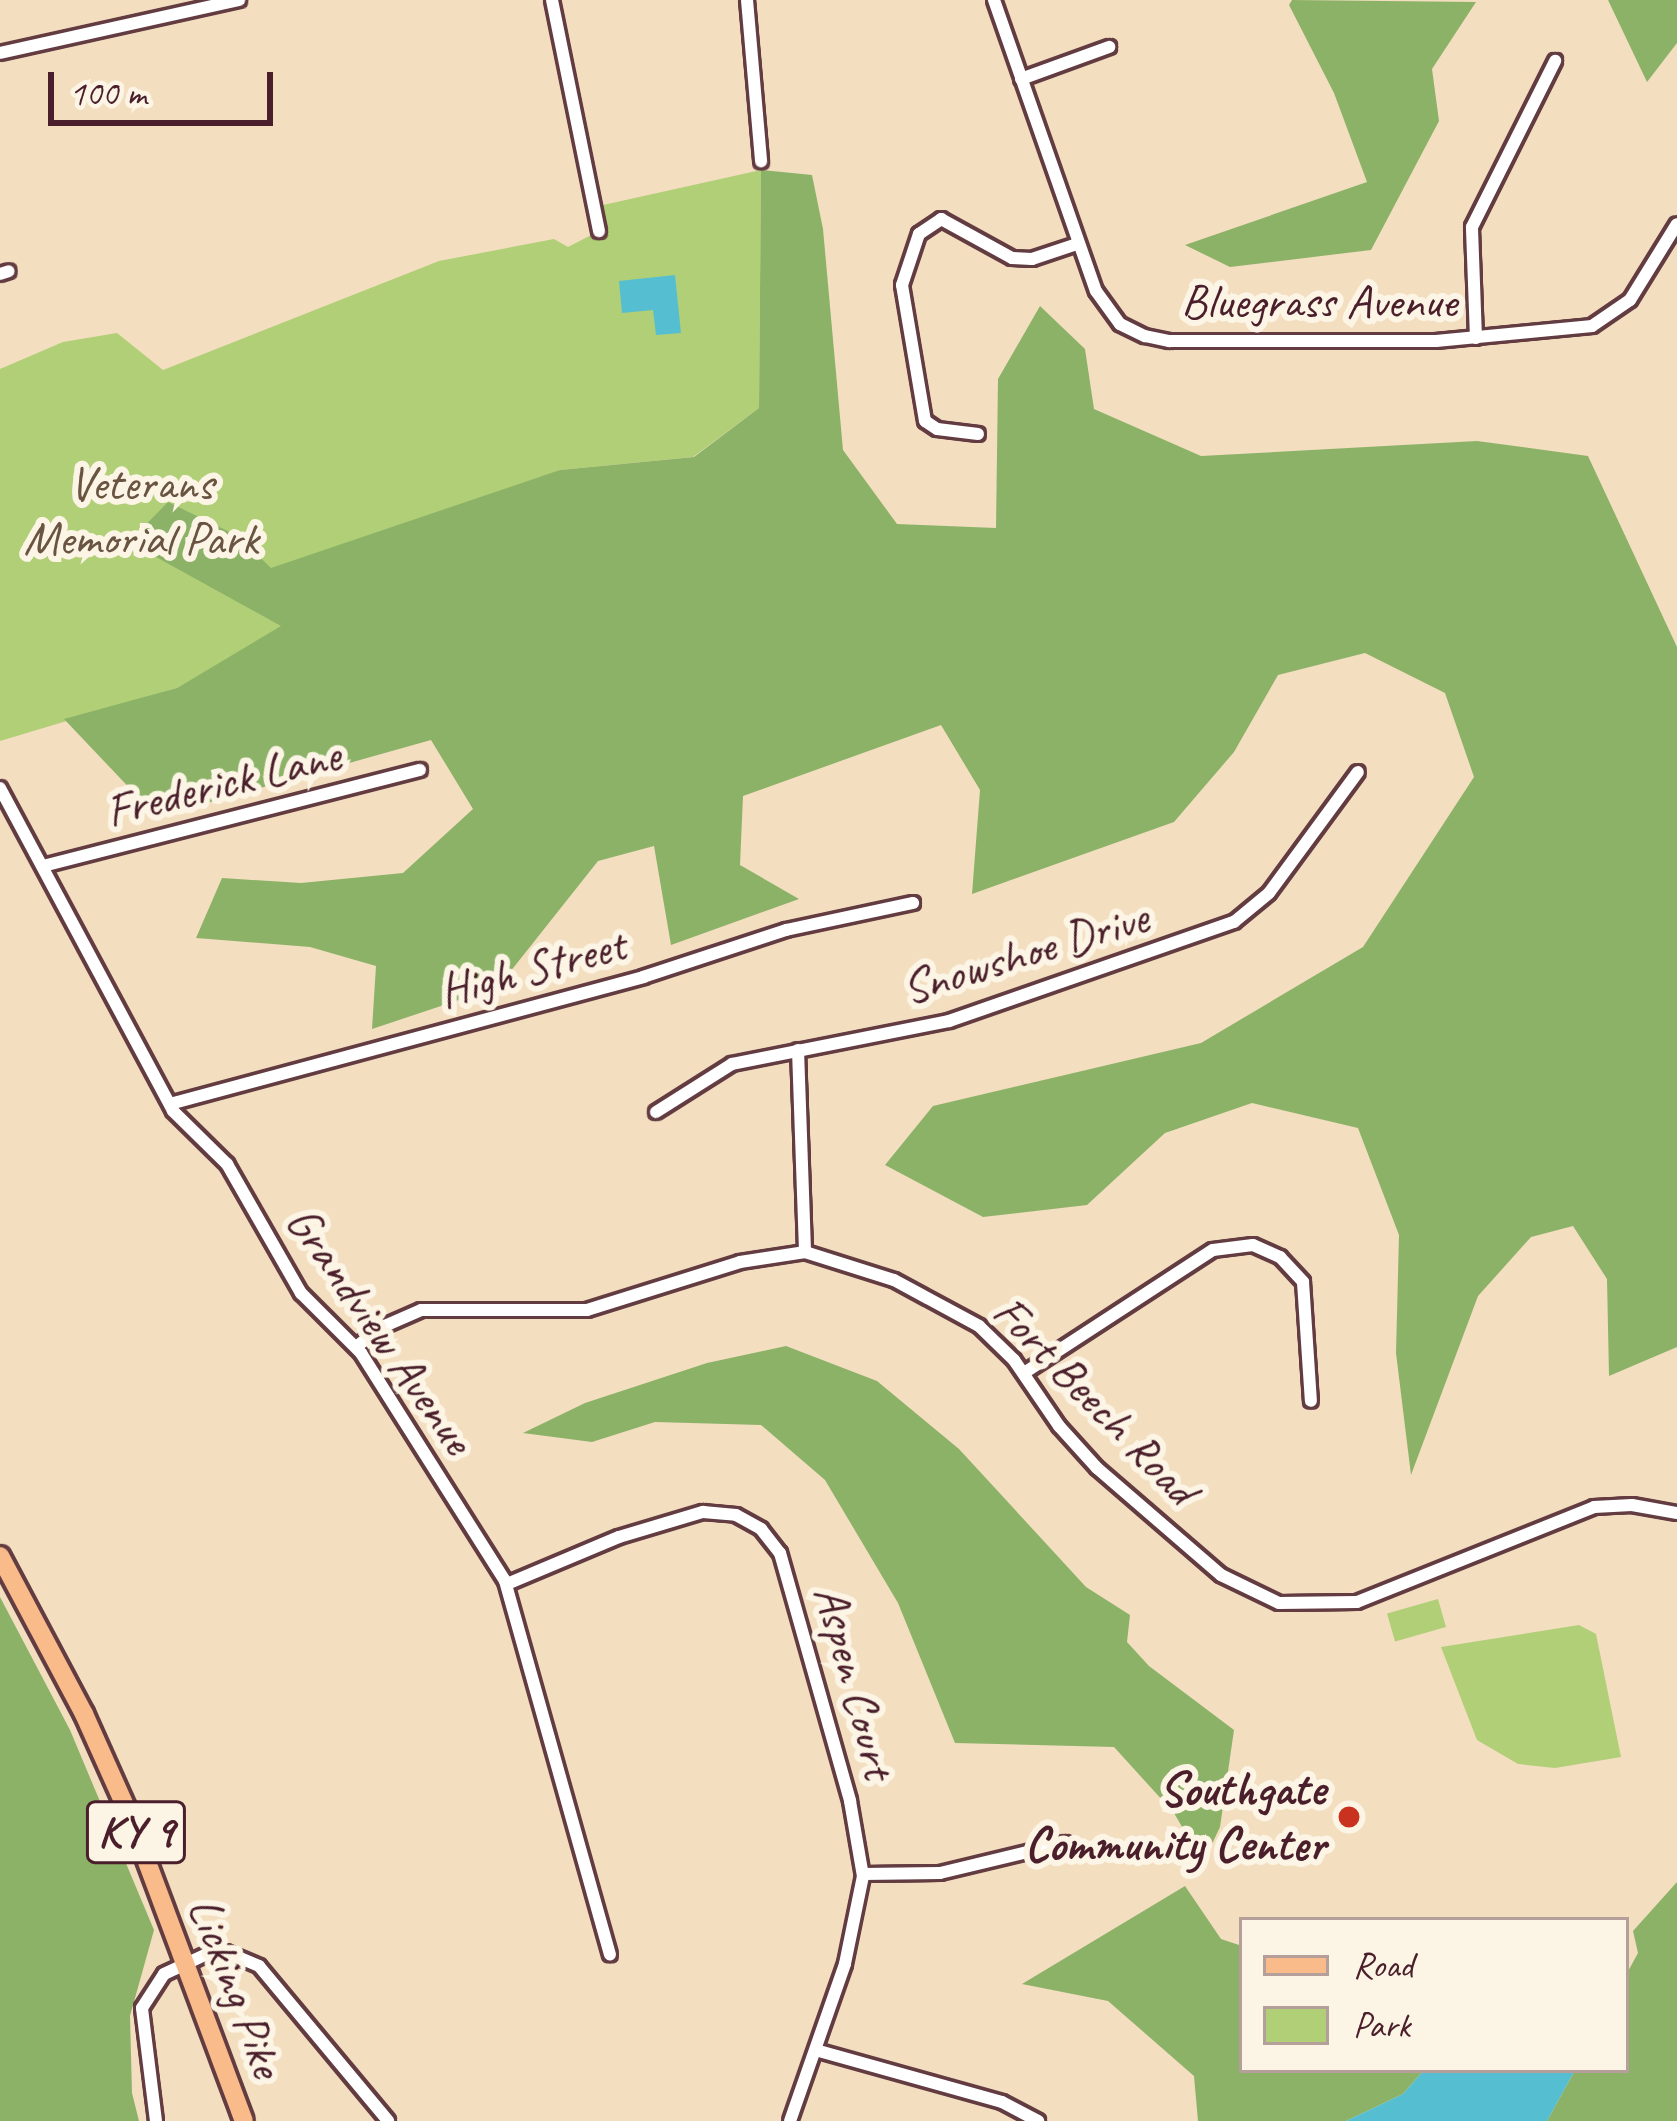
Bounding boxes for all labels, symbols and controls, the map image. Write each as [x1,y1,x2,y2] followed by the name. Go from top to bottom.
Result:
[54,48,279,122] scale bar
[69,70,146,116] text: 100 m
[1181,273,1457,331] street label: Bluegrass Avenue
[22,454,260,567] park label: Veterans Memorial Park
[100,726,346,840] street label: Frederick Lane
[895,888,1155,1018] street label: Snowshoe Drive
[432,915,632,1021] street label: High Street
[274,1195,486,1465] street label: Grandview Avenue
[981,1283,1209,1517] street label: Fort Beech Road
[802,1579,908,1785] street label: Aspen Court
[1025,1760,1325,1873] place label: Southgate Community Center
[85,1793,187,1871] road number: KY 9
[1336,1804,1362,1830] marker: Southgate Community Center
[175,1889,297,2085] street label: Licking Pike
[1239,1917,1629,2073] legend
[1353,1942,1413,1988] text: Road
[1353,2002,1410,2048] text: Park

